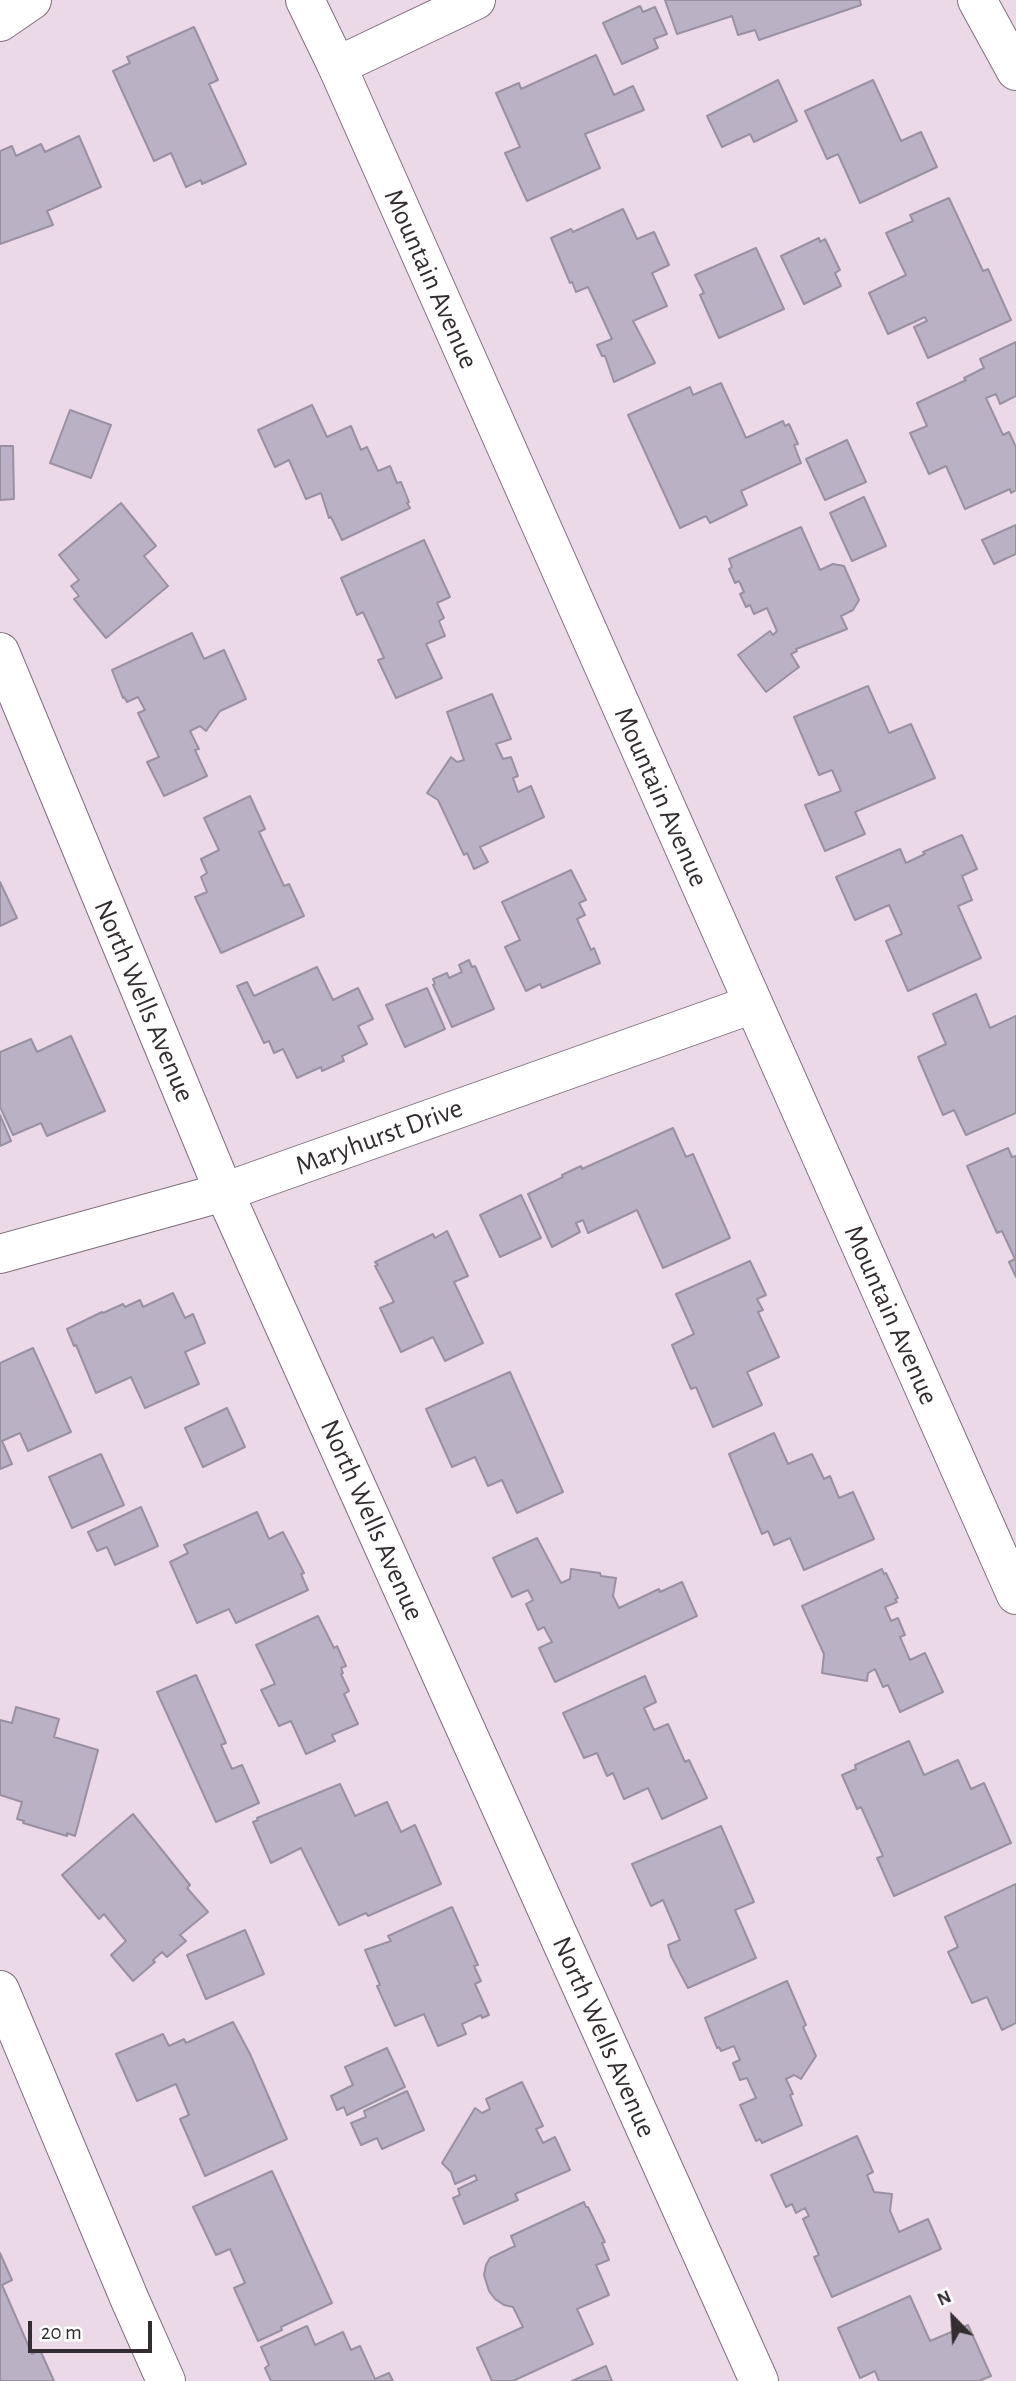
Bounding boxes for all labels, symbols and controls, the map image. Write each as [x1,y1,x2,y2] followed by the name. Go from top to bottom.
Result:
[376,184,486,374] street label: Mountain Avenue
[606,702,716,892] street label: Mountain Avenue
[86,895,202,1107] street label: North Wells Avenue
[291,1091,467,1183] street label: Maryhurst Drive
[836,1220,946,1410] street label: Mountain Avenue
[313,1414,431,1626] street label: North Wells Avenue
[545,1931,663,2143] street label: North Wells Avenue
[918,2283,988,2353] north arrow
[934,2287,954,2310] text: N
[32,2308,156,2352] scale bar
[41,2322,82,2343] text: 20 m

